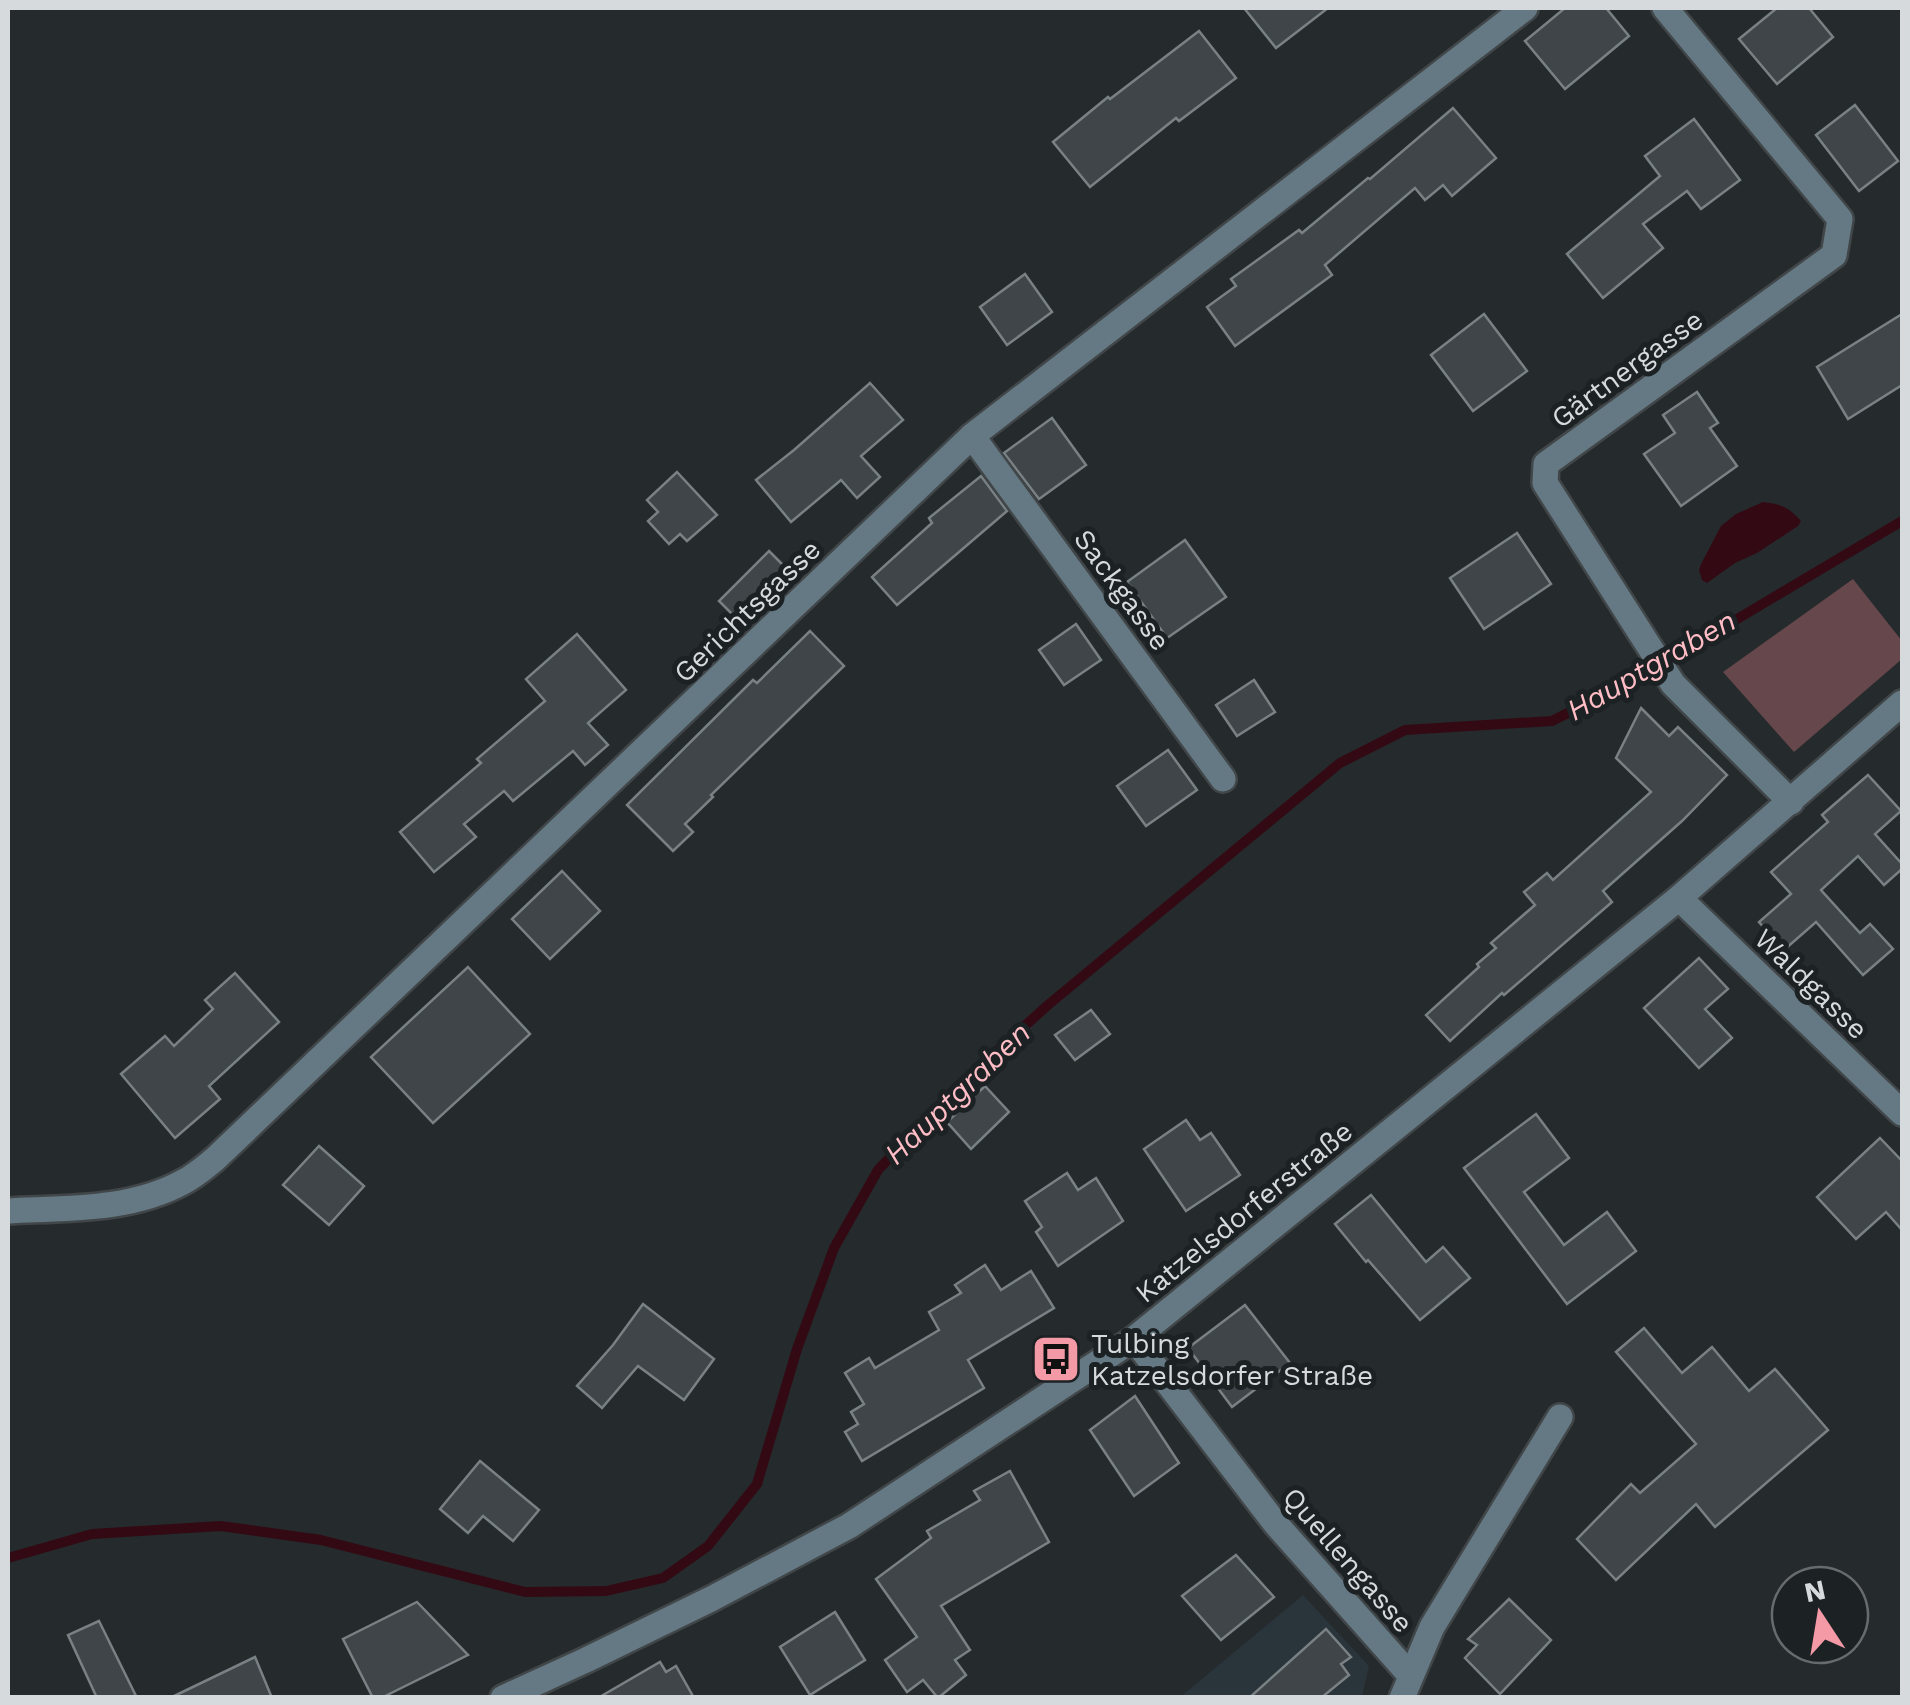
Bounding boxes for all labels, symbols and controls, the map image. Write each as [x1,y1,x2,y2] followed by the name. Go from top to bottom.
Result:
[1545,303,1709,435] street label: Gärtnergasse
[1067,523,1177,657] street label: Sackgasse
[667,533,827,689] street label: Gerichtsgasse
[1560,603,1742,727] water label: Hauptgraben
[1748,922,1874,1046] street label: Waldgasse
[877,1015,1037,1171] water label: Hauptgraben
[1129,1114,1359,1310] street label: Katzelsdorferstraße
[1091,1327,1373,1392] place label: Tulbing Katzelsdorfer Straße
[1030,1333,1082,1385] bus stop icon: Tulbing Katzelsdorfer Straße
[1276,1481,1420,1639] street label: Quellengasse
[1770,1565,1870,1665] north arrow
[1801,1573,1828,1609] text: N

